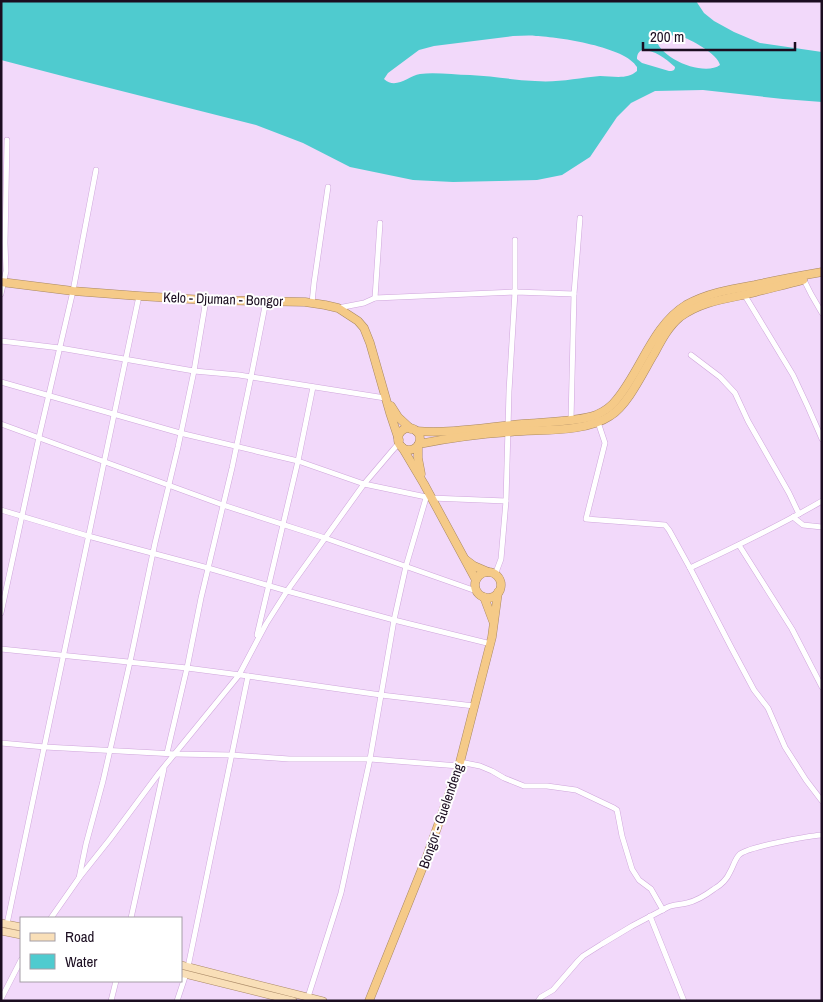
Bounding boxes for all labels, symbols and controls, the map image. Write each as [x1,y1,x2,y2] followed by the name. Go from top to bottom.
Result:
[643,20,796,52] scale bar
[650,26,684,47] text: 200 m
[163,288,283,310] street label: Kelo - Djuman - Bongor
[415,761,468,871] street label: Bongor - Guelendeng
[20,917,182,982] legend
[65,926,94,947] text: Road
[65,951,97,972] text: Water

